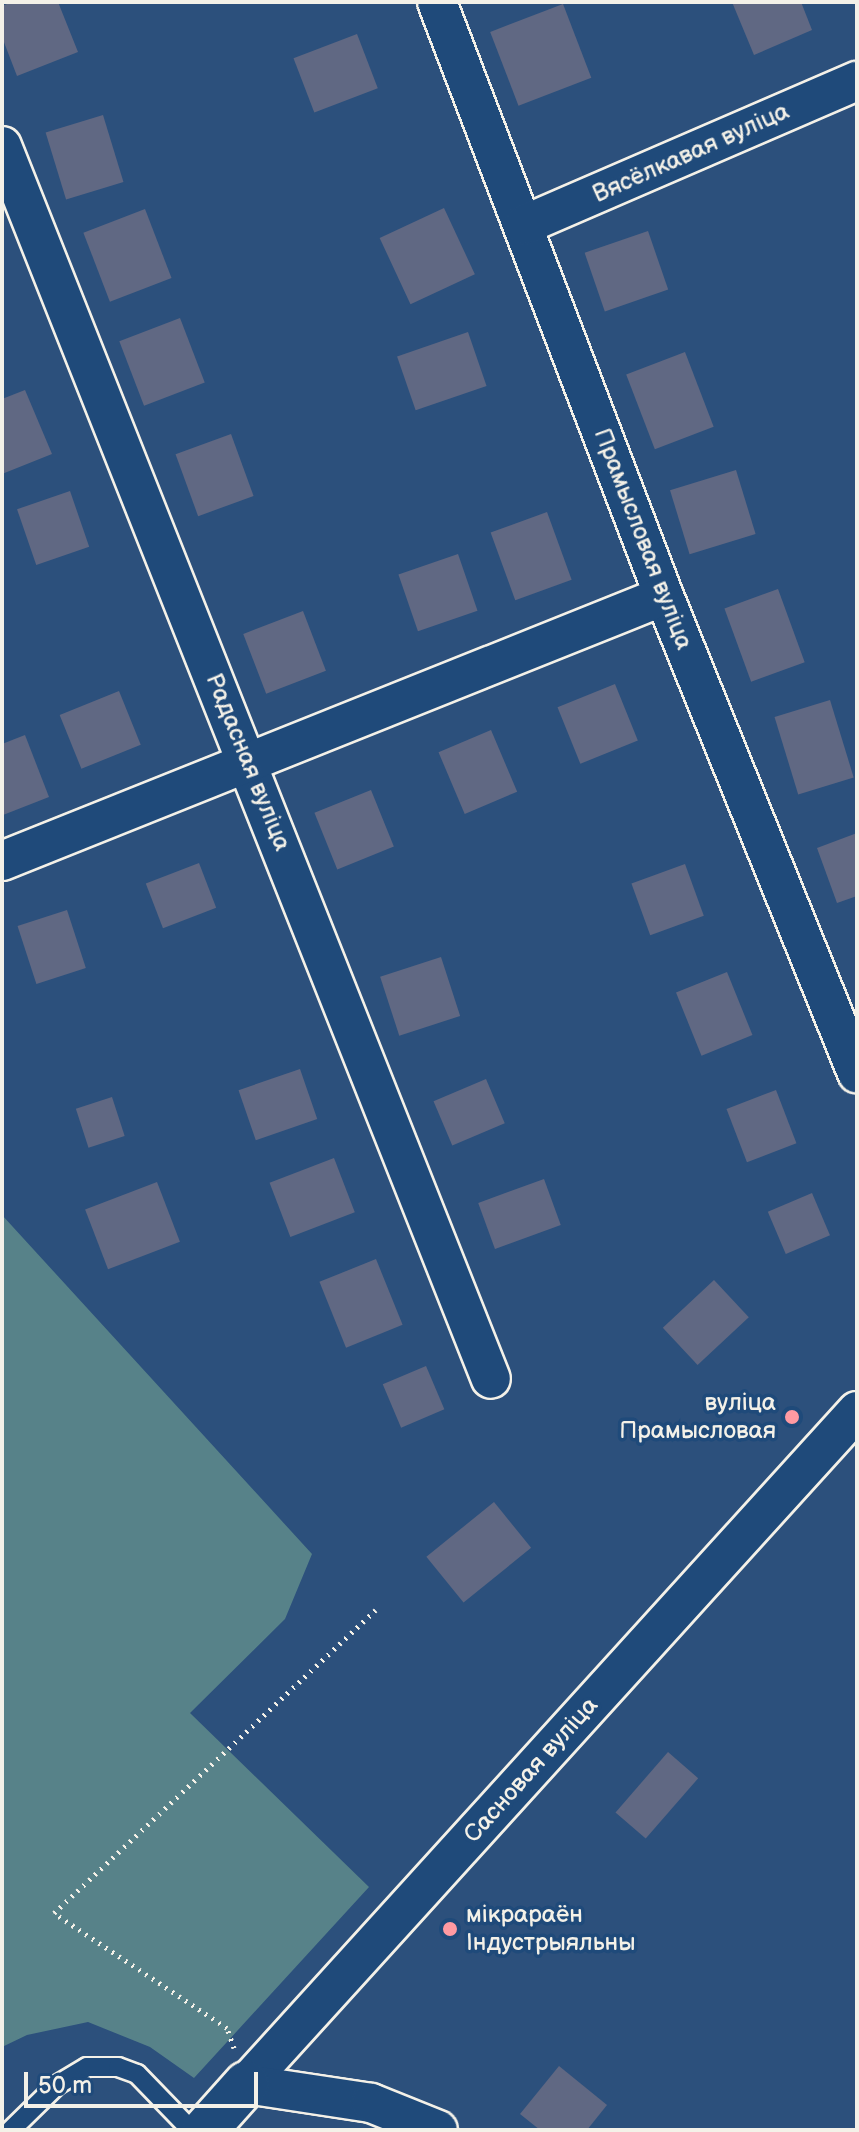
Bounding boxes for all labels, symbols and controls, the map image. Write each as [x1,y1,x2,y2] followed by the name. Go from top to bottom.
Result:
[588,97,794,209] street label: Вясёлкавая вуліца
[587,424,699,654] street label: Прамысловая вуліца
[199,669,297,855] street label: Радасная вуліца
[619,1389,776,1445] place label: вуліца Прамысловая
[783,1408,801,1426] marker: вуліца Прамысловая
[458,1691,604,1849] street label: Сасновая вуліца
[466,1901,635,1957] place label: мікрараён Індустрыяльны
[441,1920,459,1938] marker: мікрараён Індустрыяльны
[28,2056,262,2106] scale bar
[38,2071,92,2100] text: 50 m

